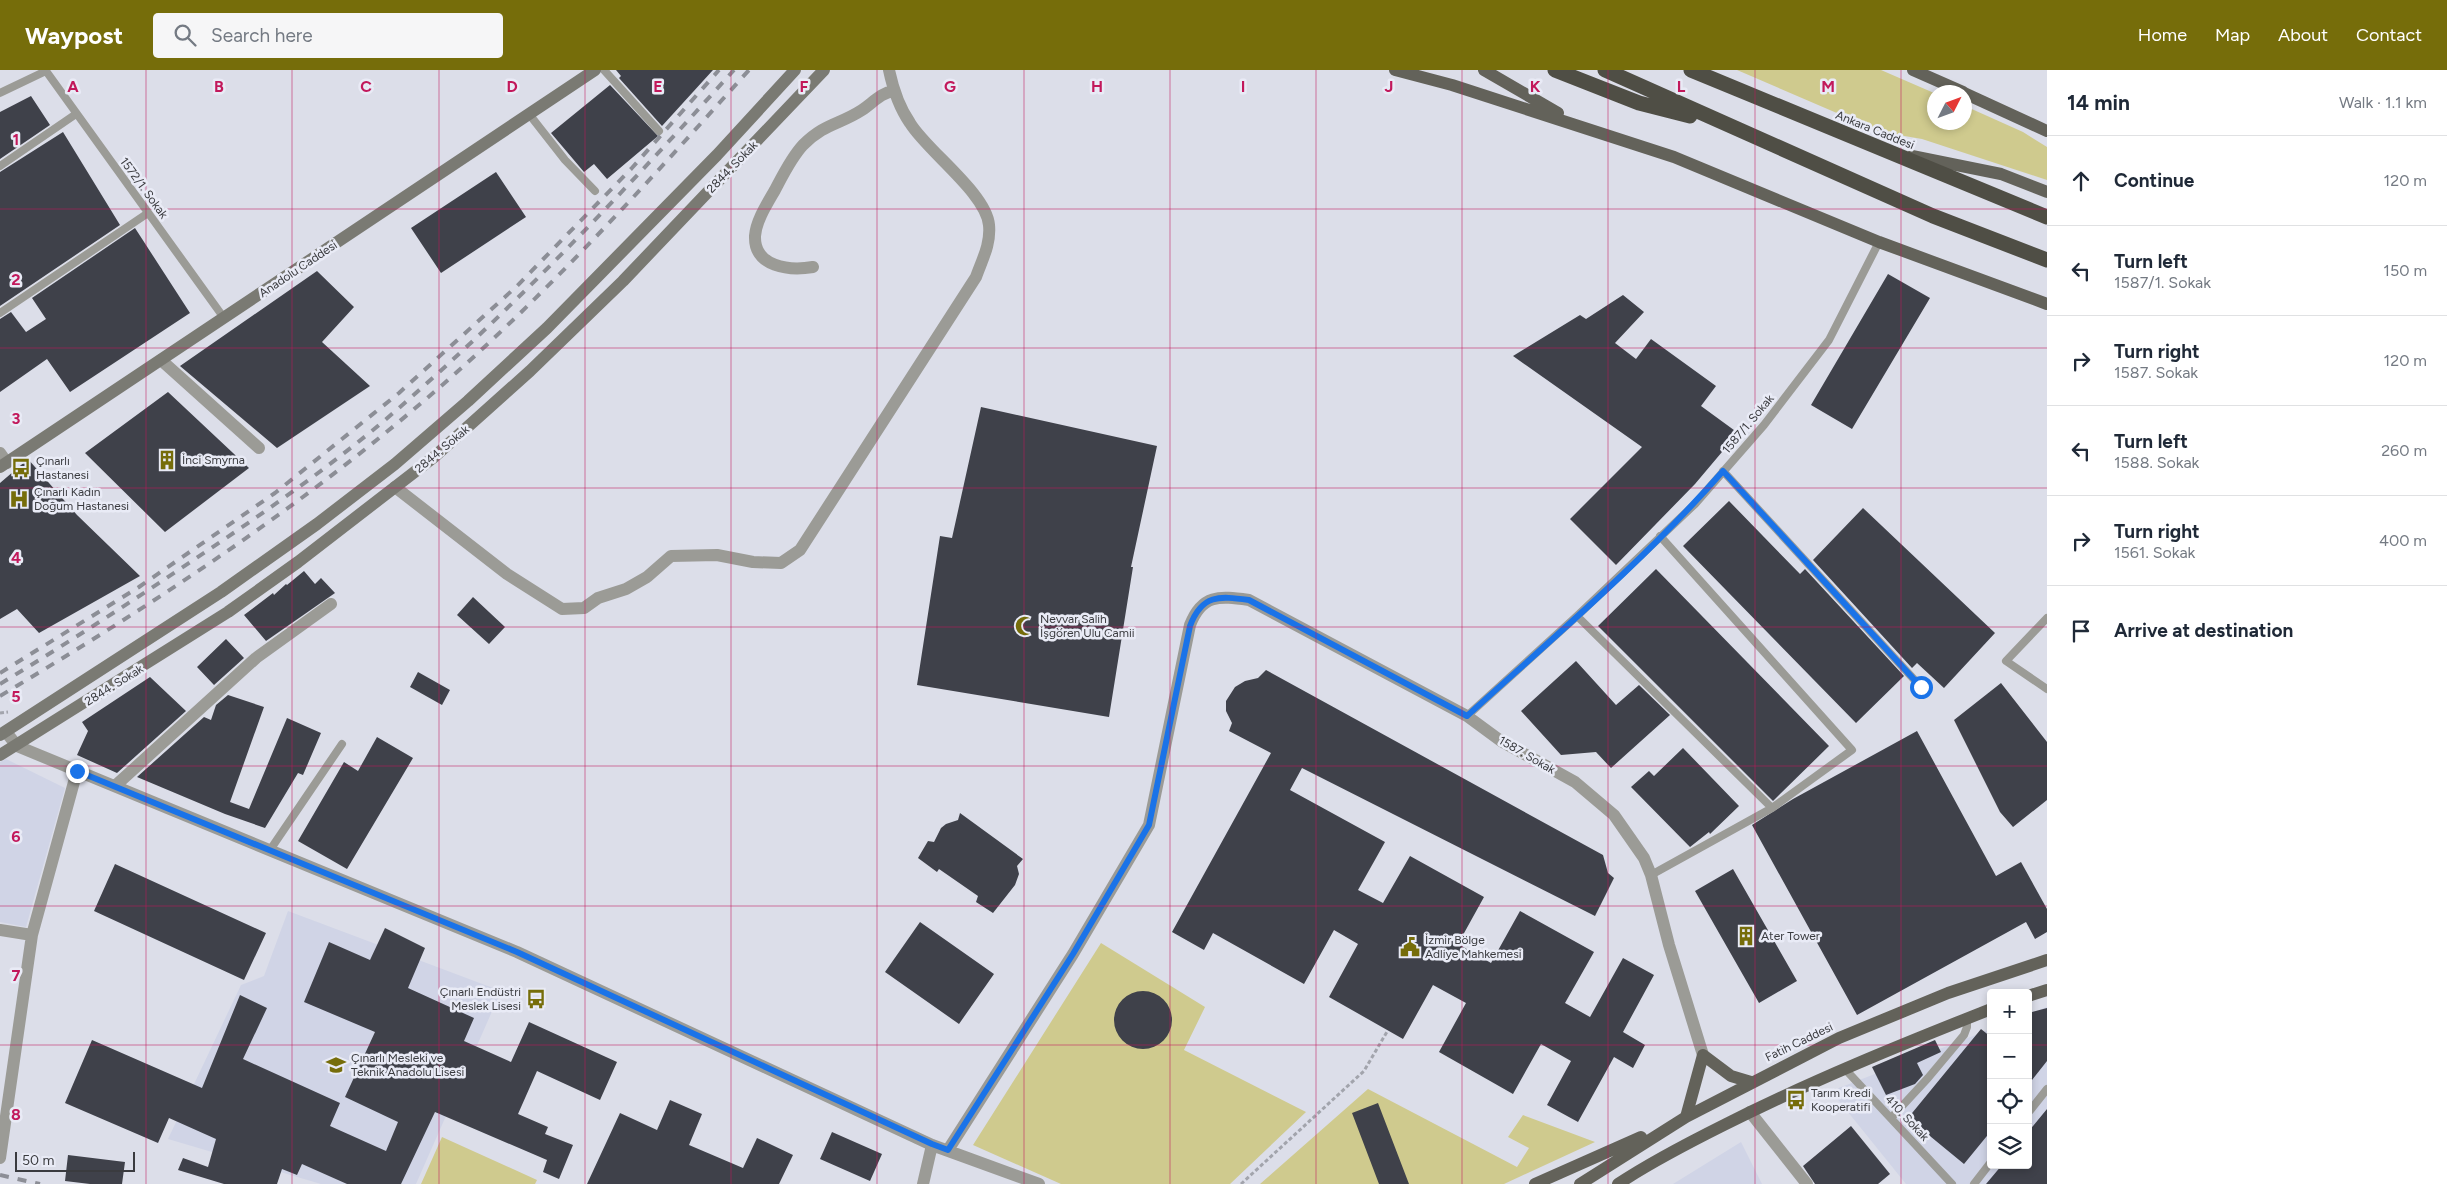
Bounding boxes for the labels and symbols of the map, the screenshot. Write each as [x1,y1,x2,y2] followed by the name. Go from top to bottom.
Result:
[67,77,79,96] text: A
[214,77,224,96] text: B
[360,77,372,96] text: C
[506,77,518,96] text: D
[653,77,663,96] text: E
[800,77,809,96] text: F
[944,77,956,96] text: G
[1091,77,1103,96] text: H
[1241,77,1245,96] text: I
[1385,77,1393,96] text: J
[1530,77,1541,96] text: K
[1677,77,1686,96] text: L
[1821,77,1835,96] text: M
[1927,85,1972,130] north arrow
[1834,108,1916,152] street label: Ankara Caddesi
[13,130,19,149] text: 1
[704,138,760,196] street label: 2844. Sokak
[117,155,171,221] street label: 1572/1. Sokak
[256,238,340,300] street label: Anadolu Caddesi
[11,270,21,289] text: 2
[1719,392,1777,456] street label: 1587/1. Sokak
[12,409,21,428] text: 3
[412,422,472,476] street label: 2844. Sokak
[156,449,178,471] building icon: İnci Smyrna
[182,453,245,467] place label: İnci Smyrna
[36,454,89,482] place label: Çınarlı Hastanesi
[10,457,32,479] bus stop icon: Çınarlı Hastanesi
[34,485,129,513] place label: Çınarlı Kadın Doğum Hastanesi
[8,488,30,510] hospital icon: Çınarlı Kadın Doğum Hastanesi
[11,548,21,567] text: 4
[1040,612,1135,640] place label: Nevvar Salih İşgören Ulu Camii
[1014,615,1036,637] mosque icon: Nevvar Salih İşgören Ulu Camii
[82,661,146,709] street label: 2844. Sokak
[1910,676,1933,699] route start
[11,687,21,706] text: 5
[1496,733,1558,777] street label: 1587. Sokak
[66,760,89,783] route end
[11,827,21,846] text: 6
[1735,925,1757,947] building icon: Ater Tower
[1761,929,1820,943] place label: Ater Tower
[1425,933,1522,961] place label: İzmir Bölge Adliye Mahkemesi
[1399,936,1421,958] public building icon: İzmir Bölge Adliye Mahkemesi
[12,966,21,985] text: 7
[440,985,521,1013] place label: Çınarlı Endüstri Meslek Lisesi
[525,988,547,1010] bus stop icon: Çınarlı Endüstri Meslek Lisesi
[1763,1020,1835,1064] street label: Fatih Caddesi
[351,1051,464,1079] place label: Çınarlı Mesleki ve Teknik Anadolu Lisesi
[325,1054,347,1076] school or university icon: Çınarlı Mesleki ve Teknik Anadolu Lisesi
[1811,1086,1871,1114] place label: Tarım Kredi Kooperatifi
[1785,1089,1807,1111] bus stop icon: Tarım Kredi Kooperatifi
[1882,1092,1932,1144] street label: 410. Sokak
[11,1105,21,1124] text: 8
[15,1149,135,1172] scale bar

